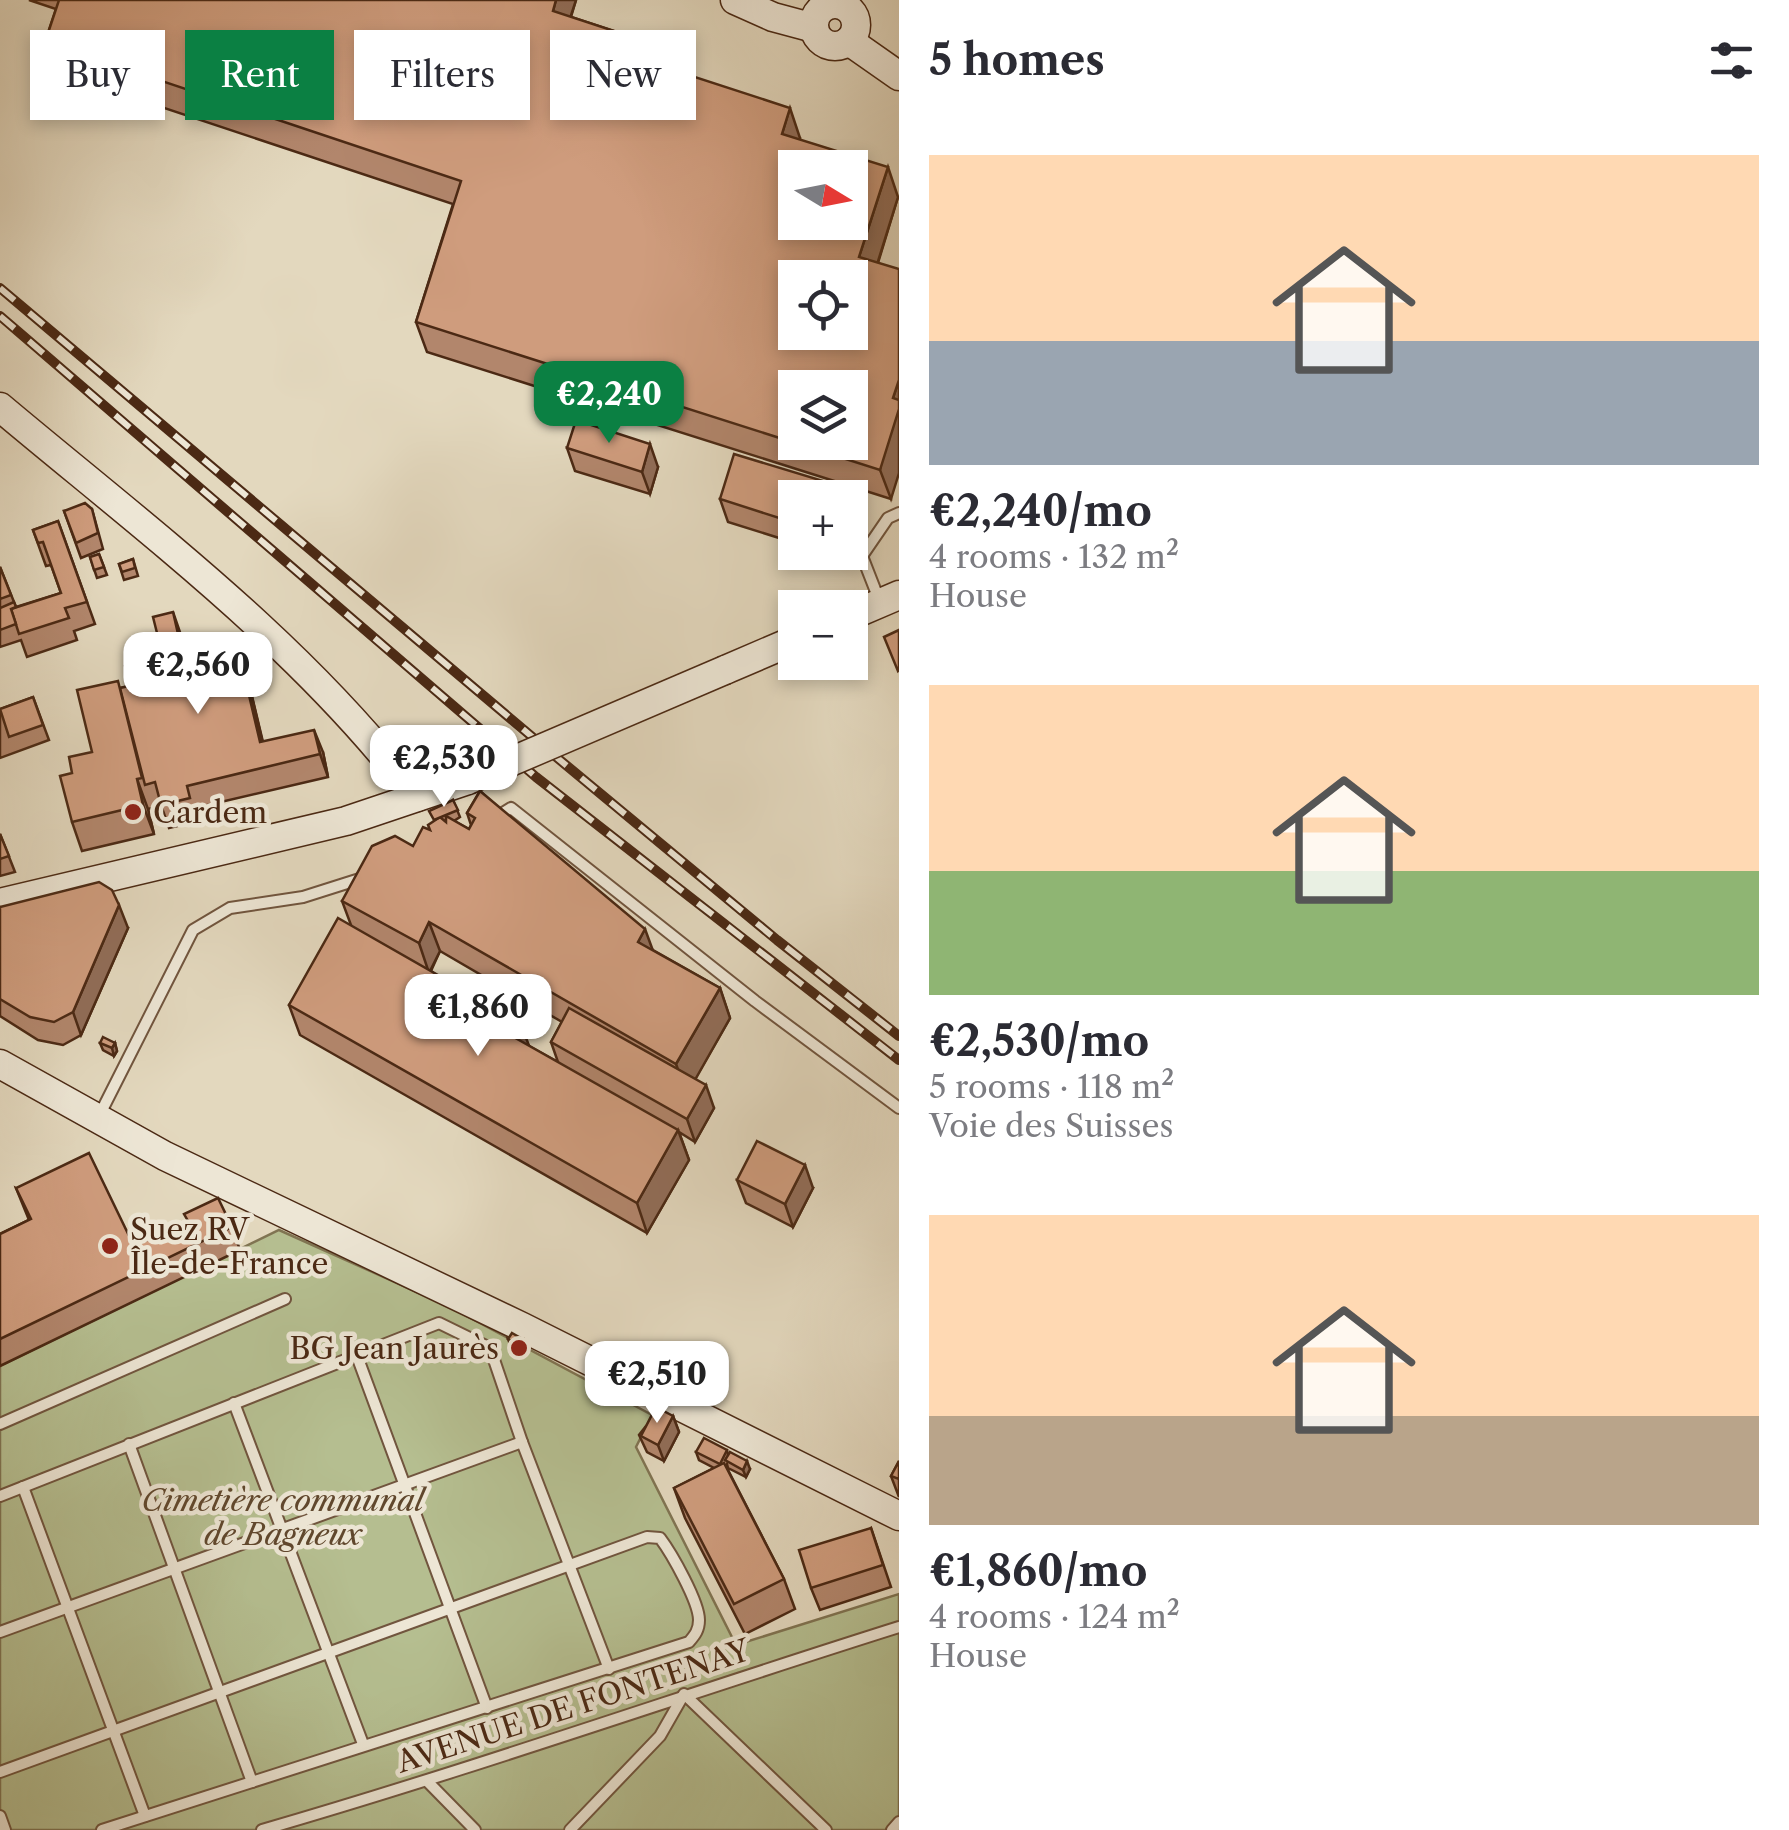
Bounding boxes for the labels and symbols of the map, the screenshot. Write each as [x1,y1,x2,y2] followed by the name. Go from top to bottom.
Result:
[778,150,868,240] north arrow
[528,361,690,446] pin: €2,240
[117,632,279,717] pin: €2,560
[363,725,525,810] pin: €2,530
[153,794,267,831] place label: Cardem
[122,801,144,823] marker: Cardem
[397,974,559,1059] pin: €1,860
[130,1211,328,1282] place label: Suez RV Île-de-France
[99,1235,121,1257] marker: Suez RV Île-de-France
[290,1330,499,1367] place label: BG Jean Jaurès
[508,1337,530,1359] marker: BG Jean Jaurès
[576,1341,738,1426] pin: €2,510
[141,1482,428,1553] park label: Cimetière communal de Bagneux
[391,1631,755,1781] street label: AVENUE DE FONTENAY

